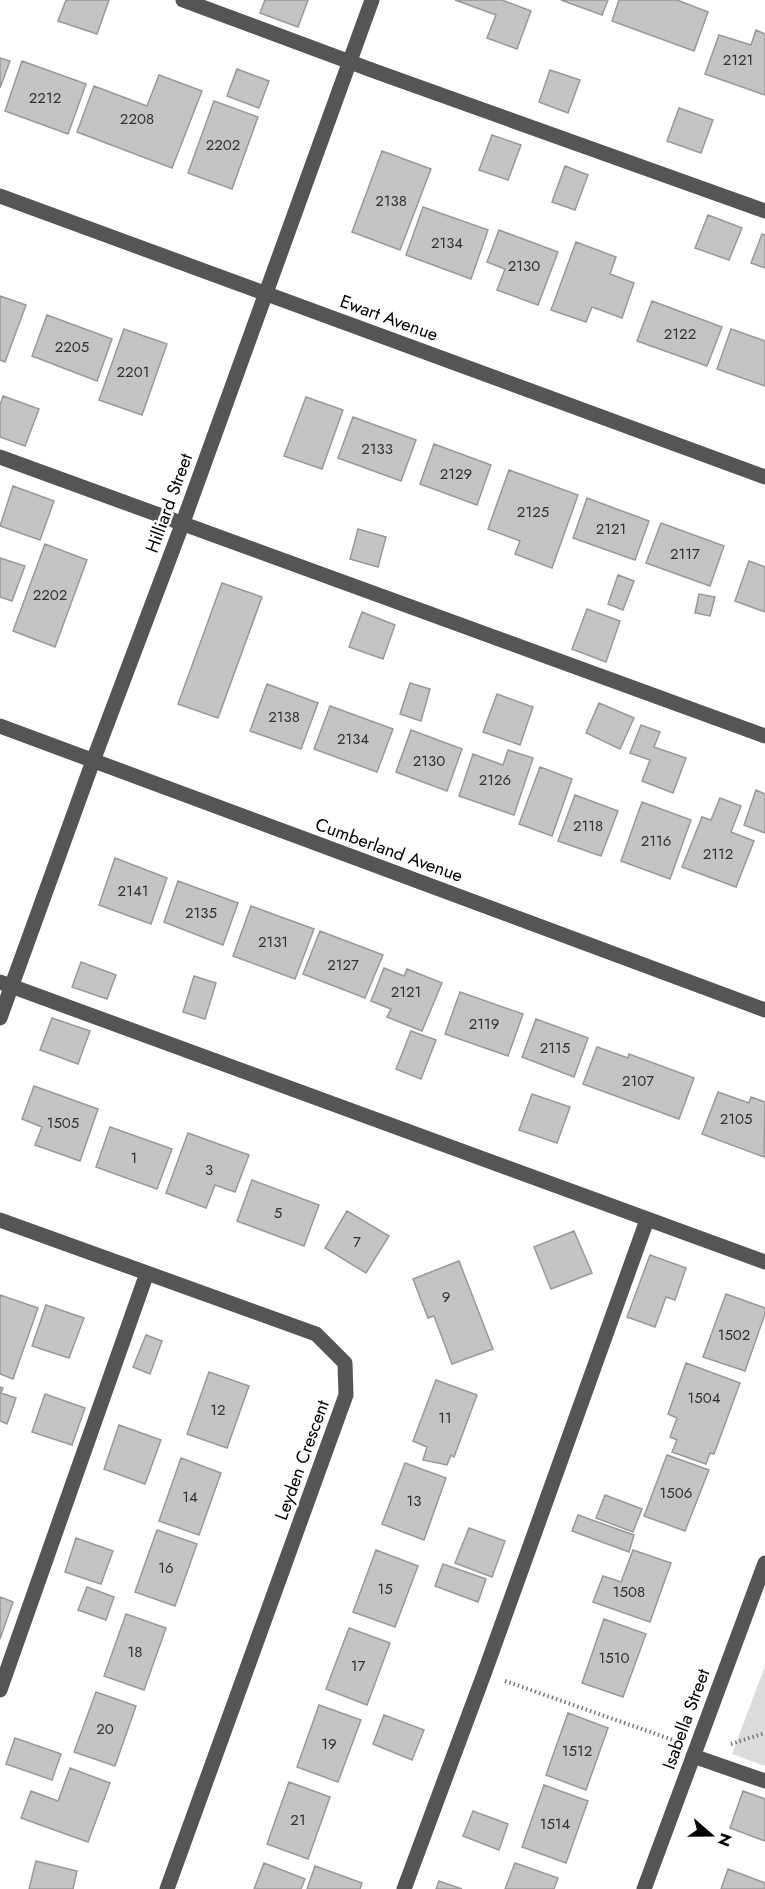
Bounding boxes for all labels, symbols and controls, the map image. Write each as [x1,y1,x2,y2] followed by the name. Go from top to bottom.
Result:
[723,49,753,71] house number: 2121
[29,87,61,109] house number: 2212
[120,108,154,130] house number: 2208
[206,134,240,156] house number: 2202
[375,190,407,212] house number: 2138
[431,232,463,254] house number: 2134
[508,255,540,277] house number: 2130
[336,288,442,348] street label: Ewart Avenue
[664,323,696,345] house number: 2122
[55,336,89,358] house number: 2205
[117,361,149,383] house number: 2201
[361,438,393,460] house number: 2133
[139,449,199,556] street label: Hilliard Street
[440,463,472,485] house number: 2129
[517,501,549,523] house number: 2125
[596,518,626,540] house number: 2121
[670,543,700,565] house number: 2117
[33,584,67,606] house number: 2202
[268,706,300,728] house number: 2138
[337,728,369,750] house number: 2134
[413,750,445,772] house number: 2130
[479,769,511,791] house number: 2126
[311,811,467,889] street label: Cumberland Avenue
[573,815,603,837] house number: 2118
[641,830,671,852] house number: 2116
[703,843,733,865] house number: 2112
[118,880,148,902] house number: 2141
[185,902,217,924] house number: 2135
[258,931,288,953] house number: 2131
[327,954,359,976] house number: 2127
[391,981,421,1003] house number: 2121
[469,1013,499,1035] house number: 2119
[540,1037,570,1059] house number: 2115
[622,1070,654,1092] house number: 2107
[720,1108,752,1130] house number: 2105
[47,1112,79,1134] house number: 1505
[131,1147,137,1169] house number: 1
[205,1159,213,1181] house number: 3
[274,1202,282,1224] house number: 5
[353,1231,361,1253] house number: 7
[442,1286,450,1308] house number: 9
[718,1324,750,1346] house number: 1502
[688,1387,721,1409] house number: 1504
[268,1396,336,1524] street label: Leyden Crescent
[210,1399,226,1421] house number: 12
[438,1407,452,1429] house number: 11
[660,1482,692,1504] house number: 1506
[182,1486,198,1508] house number: 14
[407,1490,421,1512] house number: 13
[158,1557,174,1579] house number: 16
[377,1578,393,1600] house number: 15
[613,1581,645,1603] house number: 1508
[128,1641,142,1663] house number: 18
[599,1647,629,1669] house number: 1510
[351,1655,365,1677] house number: 17
[656,1665,716,1773] street label: Isabella Street
[96,1718,114,1740] house number: 20
[321,1733,337,1755] house number: 19
[562,1740,592,1762] house number: 1512
[681,1805,741,1865] north arrow
[290,1809,306,1831] house number: 21
[540,1813,571,1835] house number: 1514
[712,1830,738,1850] text: N

